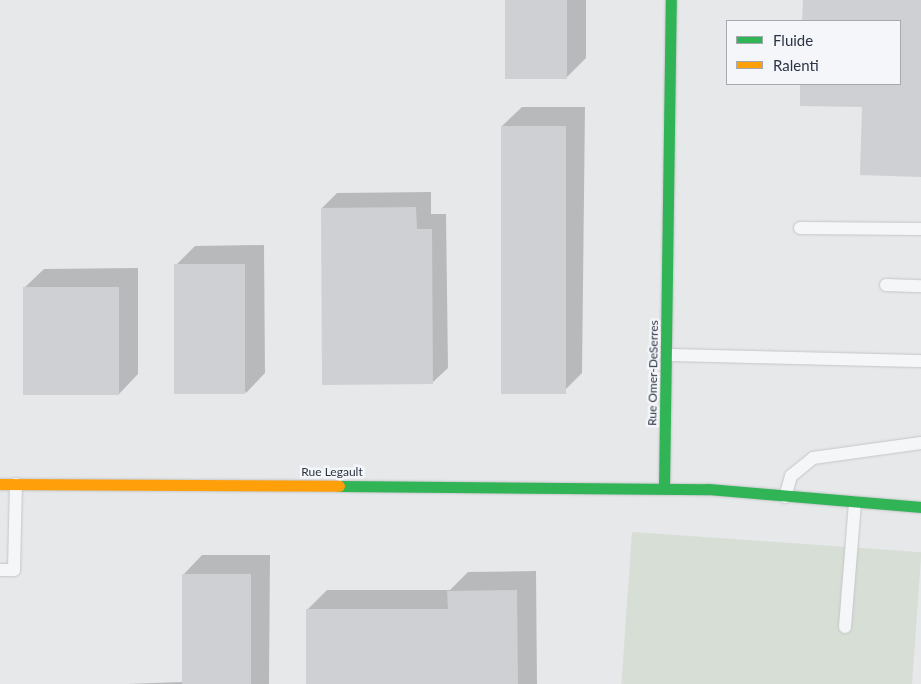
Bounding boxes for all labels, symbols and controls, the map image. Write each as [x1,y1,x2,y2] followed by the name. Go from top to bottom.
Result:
[726,20,901,85] legend
[773,31,813,49] text: Fluide
[773,56,819,74] text: Ralenti
[645,320,661,426] street label: Rue Omer-DeSerres
[301,465,363,479] street label: Rue Legault

